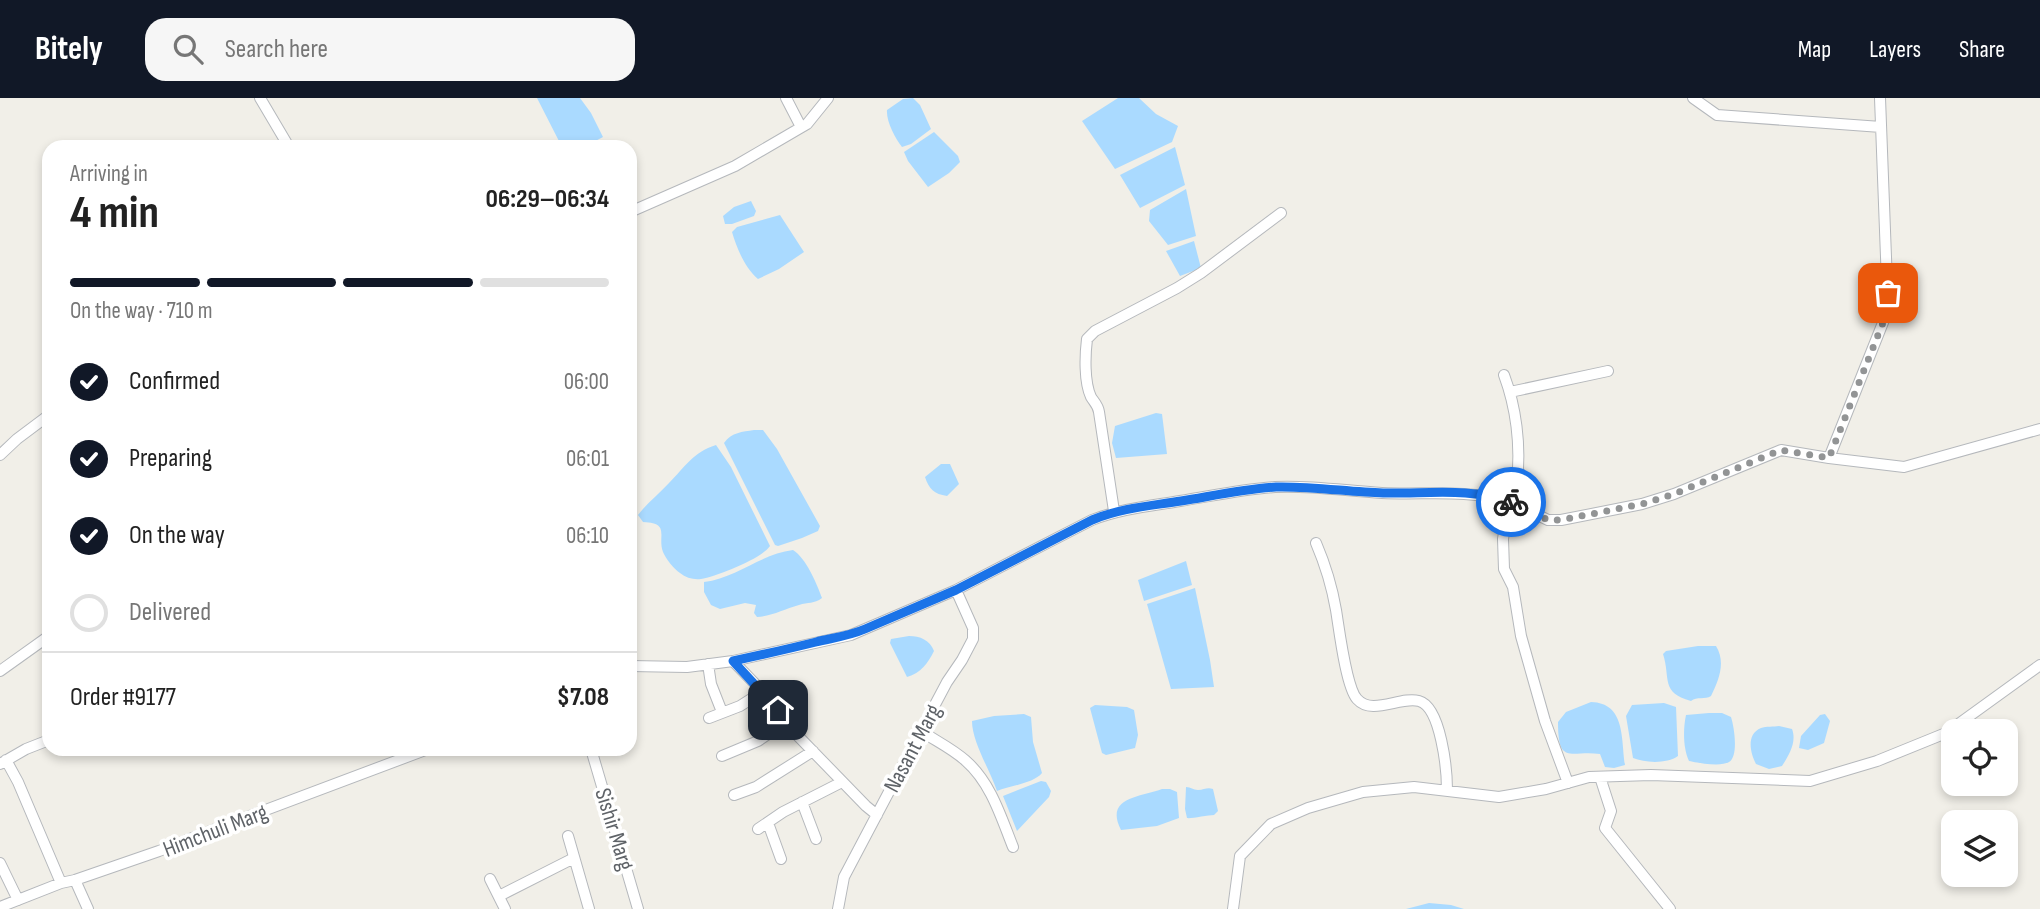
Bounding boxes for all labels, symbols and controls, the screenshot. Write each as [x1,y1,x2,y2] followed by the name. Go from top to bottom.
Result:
[145,18,635,81] search box
[35,29,103,69] text: Bitely
[169,30,207,68] icon: search
[225,34,328,65] text: Search here
[1798,35,1831,64] text: Map
[1869,35,1921,64] text: Layers
[1959,35,2005,64] text: Share
[70,160,148,188] text: Arriving in
[486,184,609,215] text: 06:29–06:34
[70,186,159,241] text: 4 min
[1858,263,1918,323] pin
[1869,274,1907,312] icon: bag
[70,297,213,325] text: On the way · 710 m
[70,363,108,401] icon: check
[129,366,220,397] text: Confirmed
[564,368,609,396] text: 06:00
[70,440,108,478] icon: check
[129,443,212,474] text: Preparing
[566,445,609,473] text: 06:01
[1476,467,1546,537] courier
[1492,483,1530,521] icon: bike
[70,517,108,555] icon: check
[129,520,225,551] text: On the way
[566,522,609,550] text: 06:10
[129,597,211,628] text: Delivered
[748,680,808,740] pin
[70,682,176,713] text: Order #9177
[557,682,609,713] text: $7.08
[759,691,797,729] icon: home
[878,700,948,797] street label: Nasant Marg
[1941,719,2018,887] map controls
[1941,719,2018,796] button: locate
[588,785,640,874] street label: Sishir Marg
[159,798,272,864] street label: Himchuli Marg
[1941,810,2018,887] button: layers

